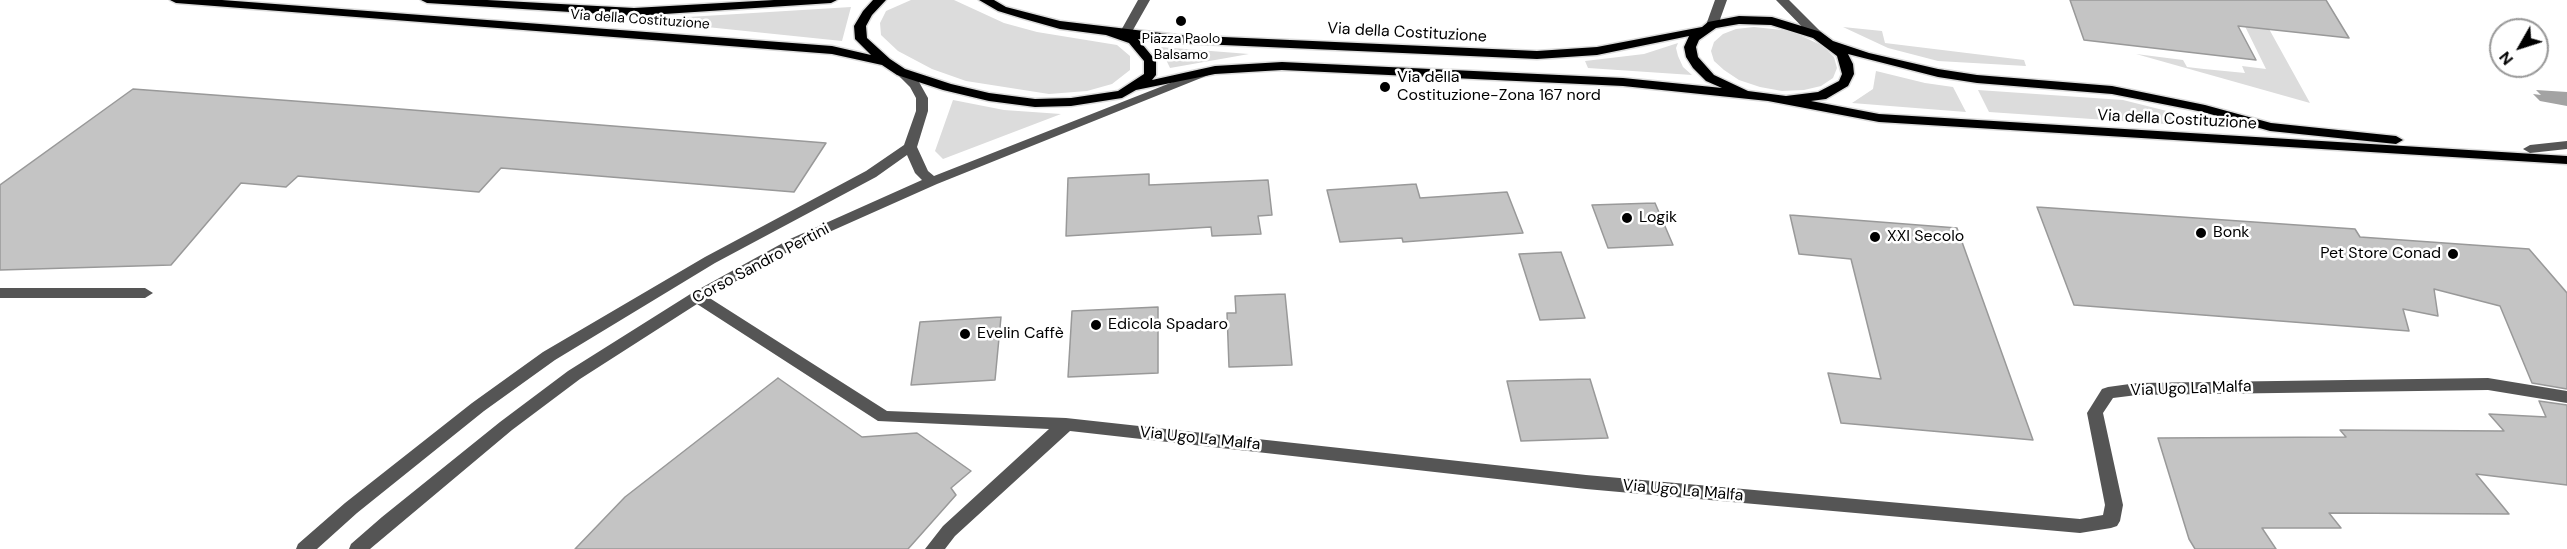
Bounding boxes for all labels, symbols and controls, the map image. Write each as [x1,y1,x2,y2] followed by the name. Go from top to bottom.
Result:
[570,7,710,33] street label: Via della Costituzione
[1174,14,1188,28] marker: Piazza Paolo Balsamo
[2489,18,2549,78] north arrow
[1327,19,1487,47] street label: Via della Costituzione
[1142,31,1220,63] place label: Piazza Paolo Balsamo
[2494,47,2518,70] text: N
[1397,68,1601,106] place label: Via della Costituzione-Zona 167 nord
[1378,80,1392,94] marker: Via della Costituzione-Zona 167 nord
[2097,106,2257,134] street label: Via della Costituzione
[1639,208,1677,228] place label: Logik
[1620,211,1634,225] marker: Logik
[689,220,833,308] street label: Corso Sandro Pertini
[2213,223,2249,243] place label: Bonk
[2194,226,2208,240] marker: Bonk
[1887,227,1964,247] place label: XXI Secolo
[1868,230,1882,244] marker: XXI Secolo
[2320,244,2441,264] place label: Pet Store Conad
[2446,247,2460,261] marker: Pet Store Conad
[1108,315,1228,335] place label: Edicola Spadaro
[1089,318,1103,332] marker: Edicola Spadaro
[977,324,1064,344] place label: Evelin Caffè
[958,327,972,341] marker: Evelin Caffè
[2130,377,2252,401] street label: Via Ugo La Malfa
[1139,423,1261,455] street label: Via Ugo La Malfa
[1622,476,1744,506] street label: Via Ugo La Malfa

